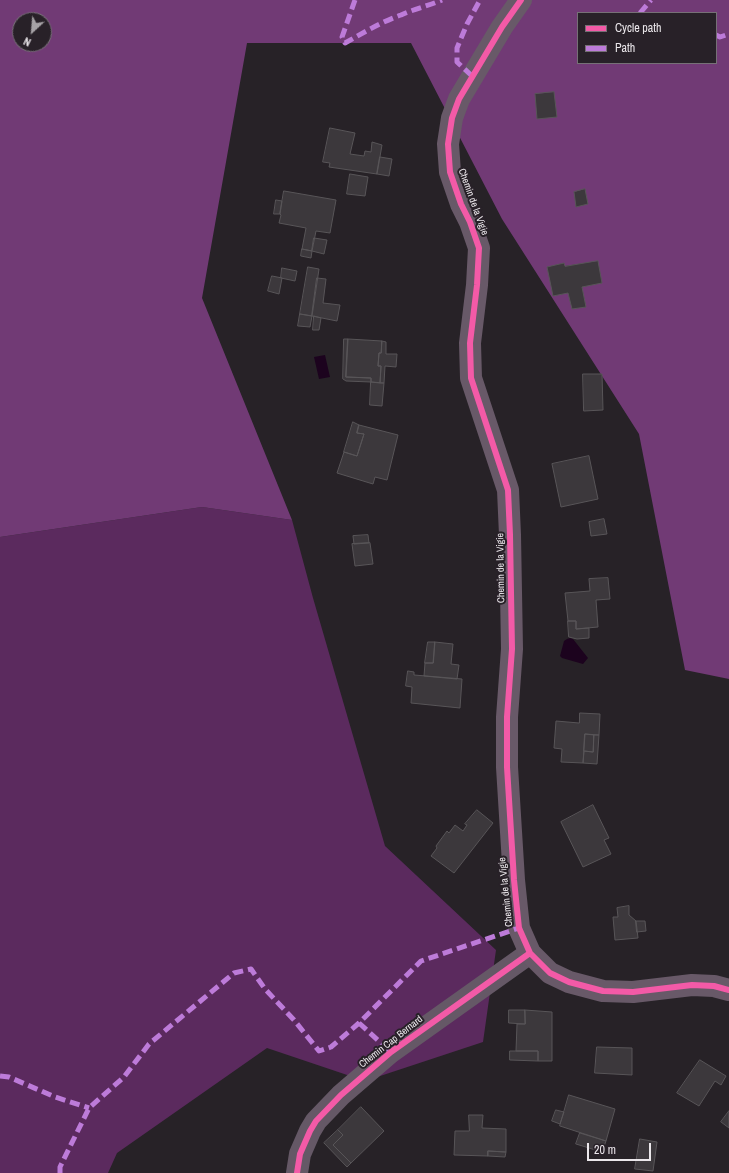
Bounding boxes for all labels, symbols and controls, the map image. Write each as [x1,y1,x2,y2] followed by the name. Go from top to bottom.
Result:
[12,12,52,52] north arrow
[577,12,717,64] legend
[615,20,662,36] text: Cycle path
[21,34,33,50] text: N
[615,40,635,56] text: Path
[455,167,491,237] street label: Chemin de la Vigie
[494,533,508,603] street label: Chemin de la Vigie
[496,857,516,927] street label: Chemin de la Vigie
[357,1013,425,1071] street label: Chemin Cap Bernard
[589,1135,653,1161] scale bar
[594,1142,616,1158] text: 20 m

